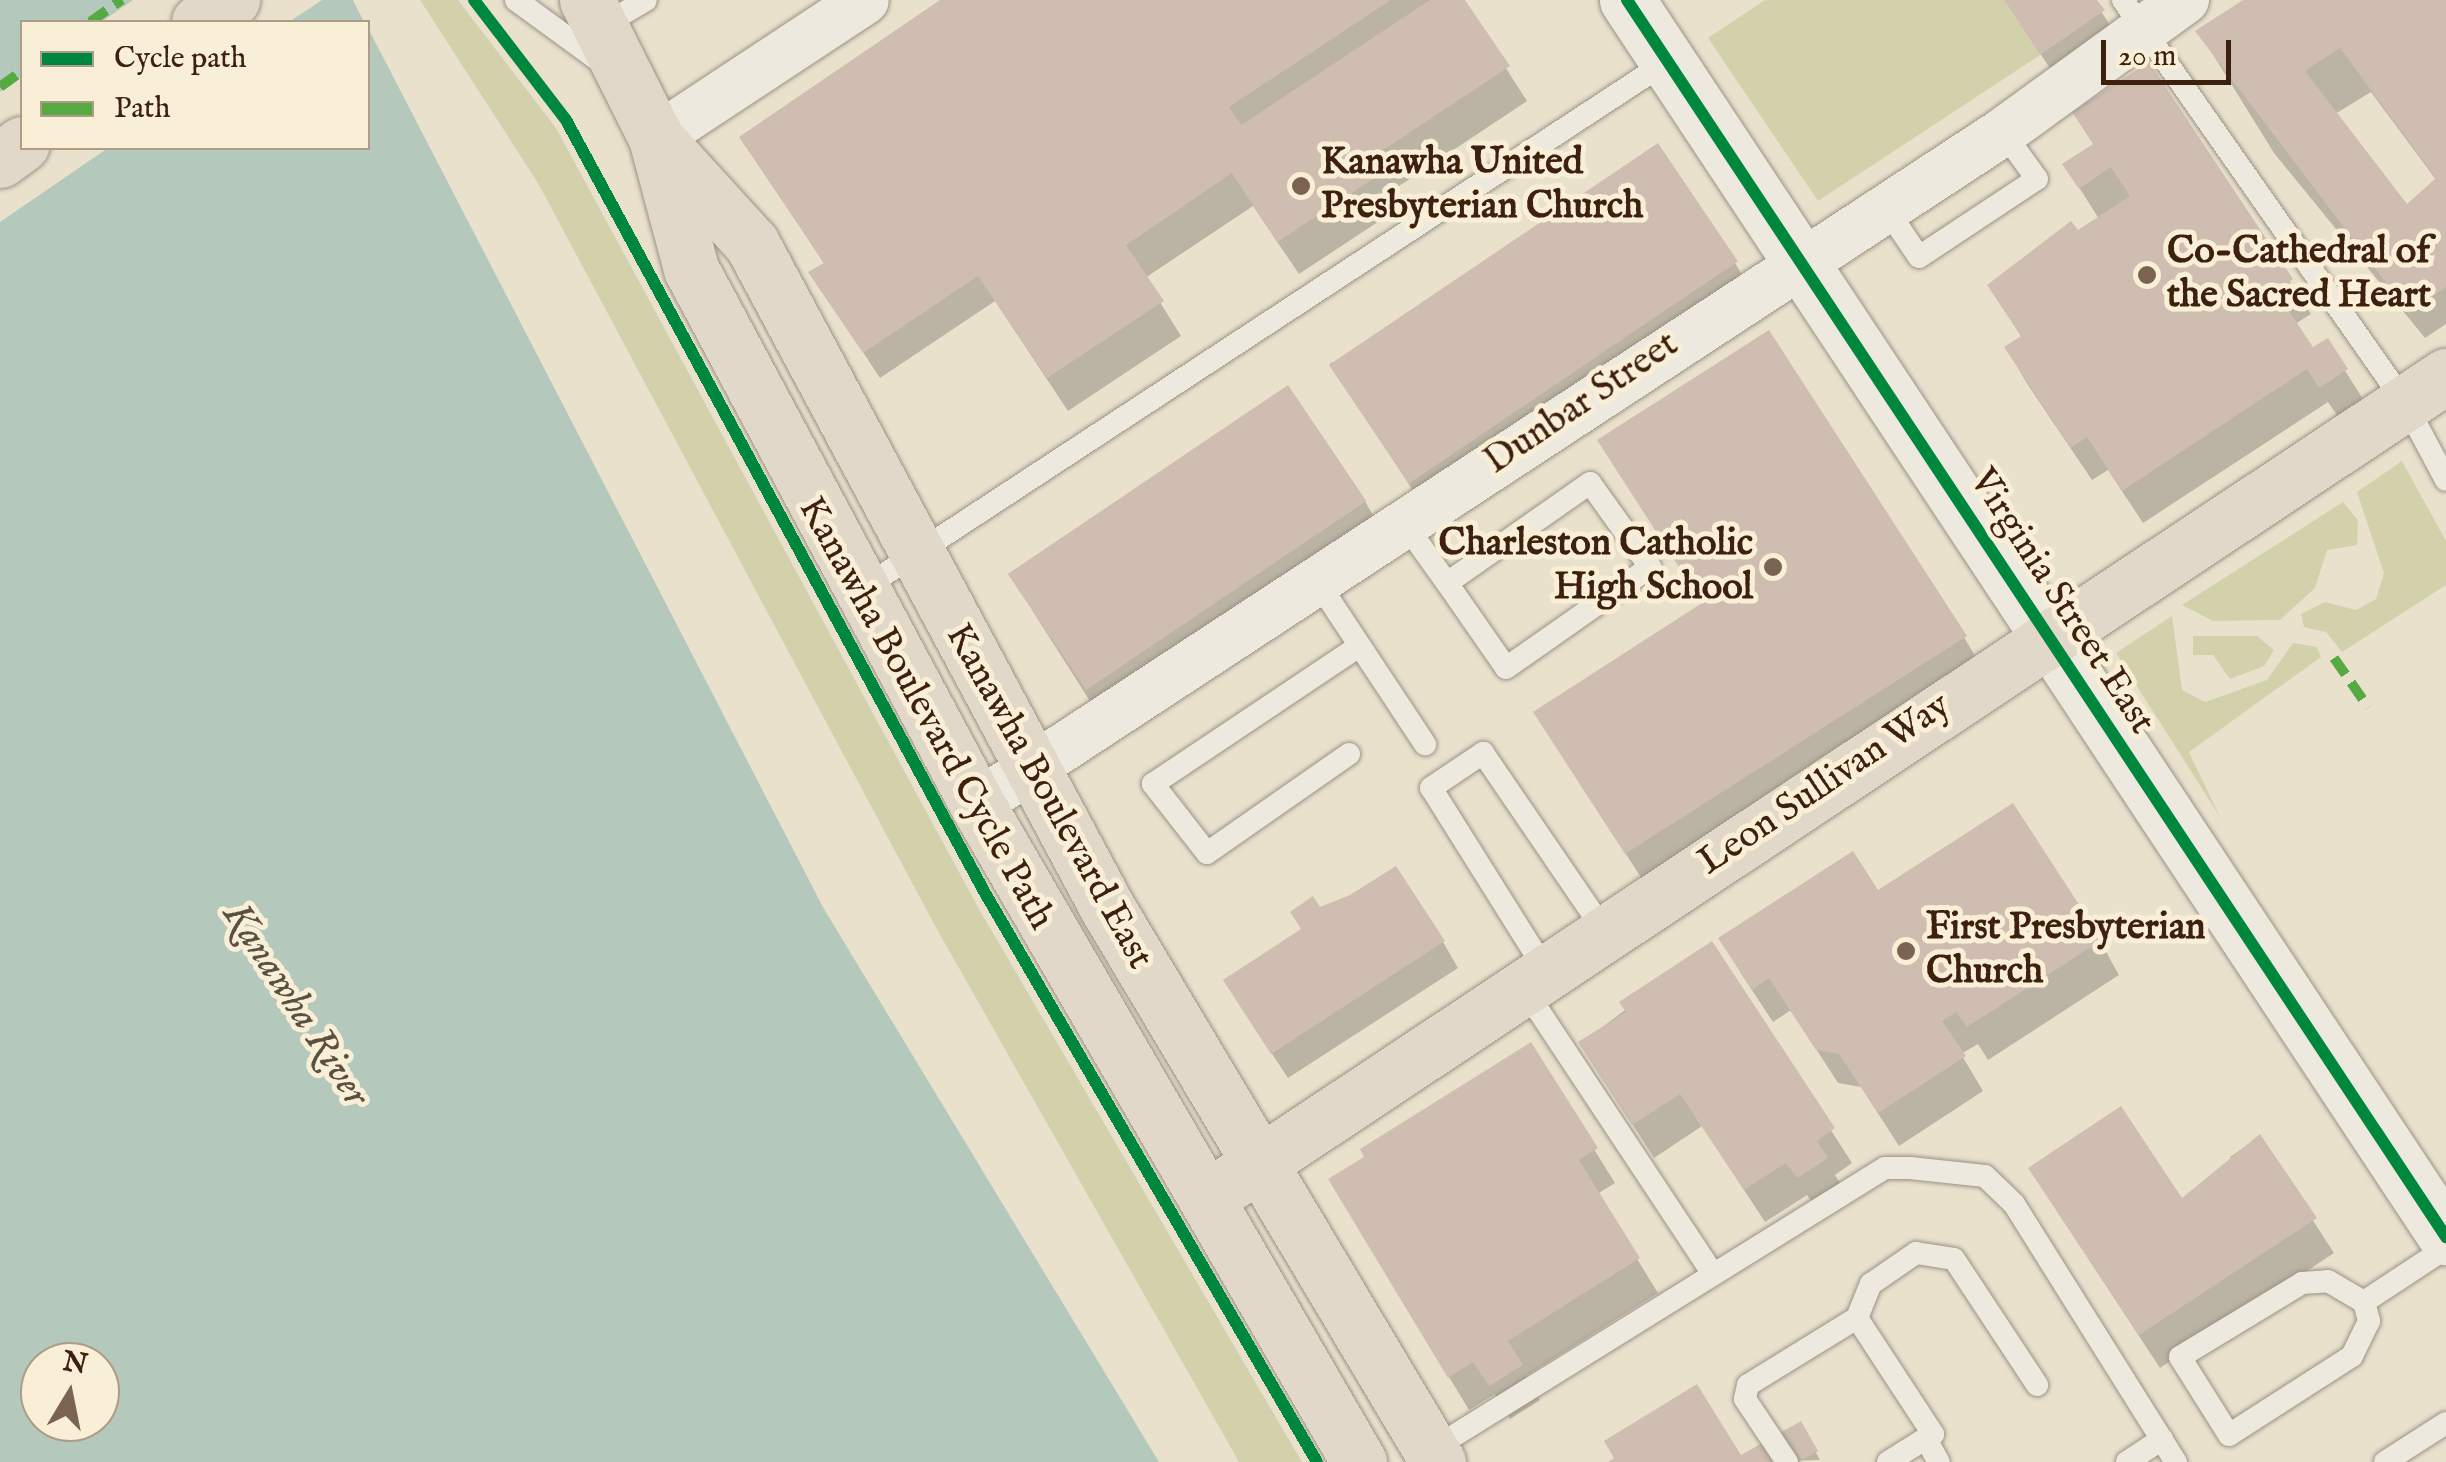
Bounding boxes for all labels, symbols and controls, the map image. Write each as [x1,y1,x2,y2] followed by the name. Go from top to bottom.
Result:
[20,20,370,150] legend
[2106,20,2236,82] scale bar
[2118,38,2177,76] text: 20 m
[114,40,247,78] text: Cycle path
[114,90,170,128] text: Path
[1321,141,1643,230] place label: Kanawha United Presbyterian Church
[1290,175,1312,197] marker: Kanawha United Presbyterian Church
[2167,230,2431,320] place label: Co-Cathedral of the Sacred Heart
[2136,264,2158,286] marker: Co-Cathedral of the Sacred Heart
[1477,323,1687,485] street label: Dunbar Street
[1958,461,2164,743] street label: Virginia Street East
[787,490,1063,938] street label: Kanawha Boulevard Cycle Path
[1439,522,1753,612] place label: Charleston Catholic High School
[1762,556,1784,578] marker: Charleston Catholic High School
[934,617,1162,977] street label: Kanawha Boulevard East
[1690,684,1960,886] street label: Leon Sullivan Way
[211,894,379,1116] water label: Kanawha River
[1926,906,2206,996] place label: First Presbyterian Church
[1895,940,1917,962] marker: First Presbyterian Church
[20,1342,120,1442] north arrow
[60,1345,90,1383] text: N

